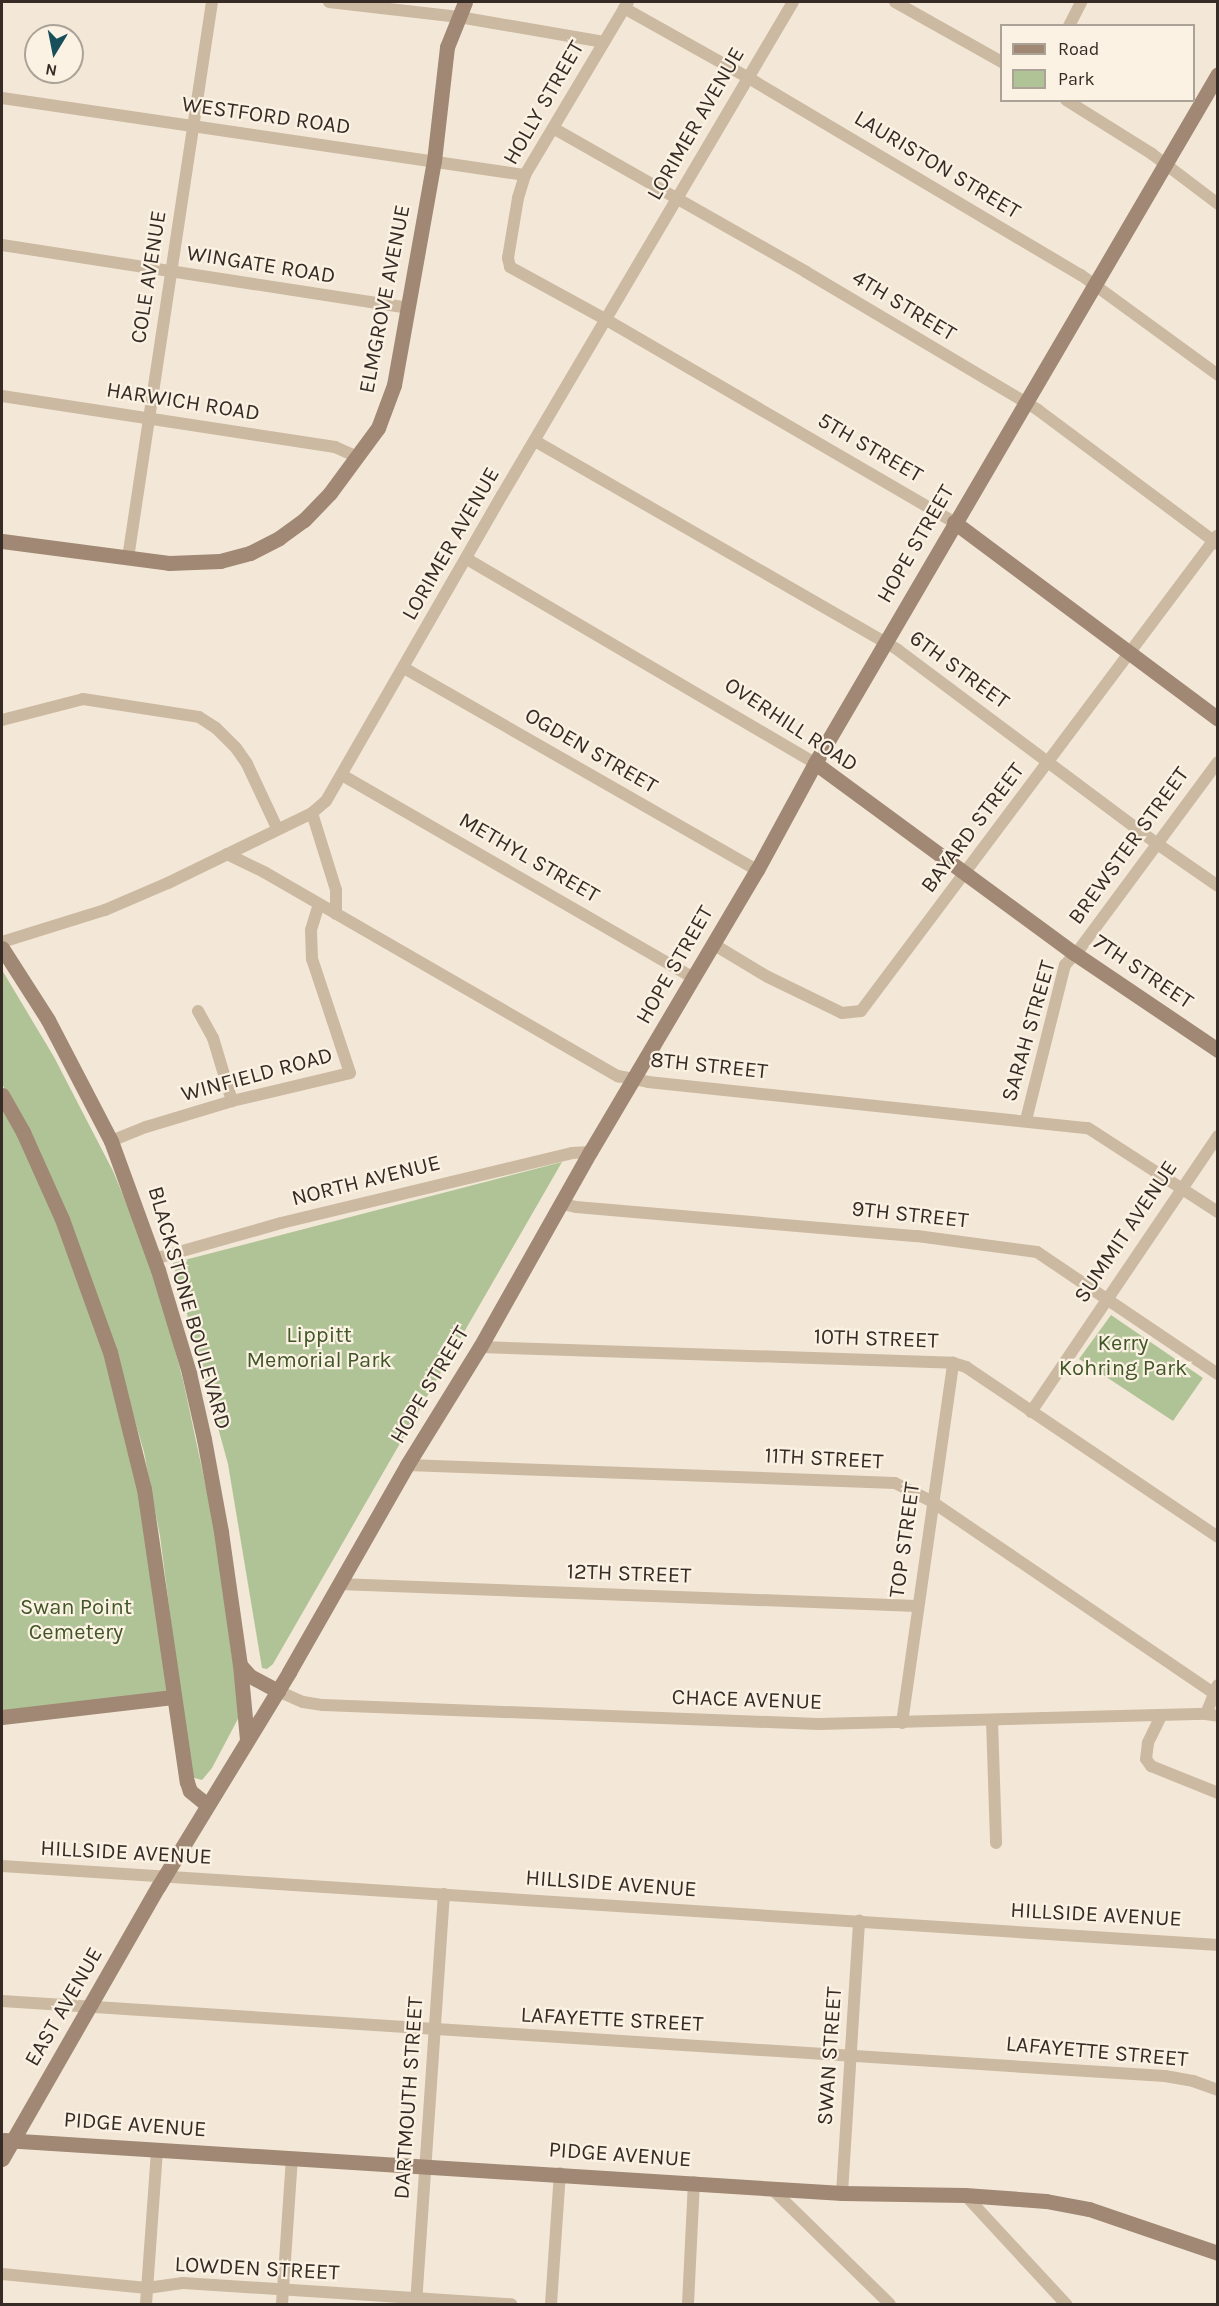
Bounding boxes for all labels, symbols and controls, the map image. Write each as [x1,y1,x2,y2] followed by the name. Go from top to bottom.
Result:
[24,24,84,84] north arrow
[1000,24,1195,102] legend
[498,36,590,170] street label: HOLLY STREET
[1058,38,1099,60] text: Road
[641,43,751,205] street label: LORIMER AVENUE
[44,60,58,81] text: N
[1058,68,1095,90] text: Park
[180,91,352,141] street label: WESTFORD ROAD
[849,105,1025,225] street label: LAURISTON STREET
[354,203,416,395] street label: ELMGROVE AVENUE
[125,209,173,345] street label: COLE AVENUE
[185,240,337,290] street label: WINGATE ROAD
[847,265,961,347] street label: 4TH STREET
[104,377,262,427] street label: HARWICH ROAD
[813,407,927,489] street label: 5TH STREET
[396,463,506,625] street label: LORIMER AVENUE
[872,480,960,608] street label: HOPE STREET
[904,625,1014,715] street label: 6TH STREET
[719,672,863,778] street label: OVERHILL ROAD
[520,702,662,800] street label: OGDEN STREET
[916,758,1030,898] street label: BAYARD STREET
[1063,762,1195,930] street label: BREWSTER STREET
[454,807,604,909] street label: METHYL STREET
[631,901,719,1029] street label: HOPE STREET
[1088,929,1198,1015] street label: 7TH STREET
[996,957,1062,1105] street label: SARAH STREET
[178,1042,336,1108] street label: WINFIELD ROAD
[649,1047,769,1085] street label: 8TH STREET
[289,1150,443,1212] street label: NORTH AVENUE
[1069,1156,1183,1308] street label: SUMMIT AVENUE
[142,1183,236,1433] street label: BLACKSTONE BOULEVARD
[850,1196,970,1234] street label: 9TH STREET
[246,1322,392,1374] park label: Lippitt Memorial Park
[385,1322,475,1448] street label: HOPE STREET
[813,1324,939,1354] street label: 10TH STREET
[1059,1330,1187,1382] park label: Kerry Kohring Park
[764,1443,884,1475] street label: 11TH STREET
[884,1481,926,1599] street label: TOP STREET
[566,1559,692,1589] street label: 12TH STREET
[20,1594,132,1646] park label: Swan Point Cemetery
[671,1684,823,1716] street label: CHACE AVENUE
[40,1835,212,1871] street label: HILLSIDE AVENUE
[525,1865,697,1903] street label: HILLSIDE AVENUE
[1010,1897,1182,1933] street label: HILLSIDE AVENUE
[19,1943,109,2071] street label: EAST AVENUE
[812,1986,848,2126] street label: SWAN STREET
[389,1996,429,2200] street label: DARTMOUTH STREET
[520,2002,704,2038] street label: LAFAYETTE STREET
[1005,2031,1189,2073] street label: LAFAYETTE STREET
[63,2107,207,2143] street label: PIDGE AVENUE
[548,2137,692,2173] street label: PIDGE AVENUE
[174,2252,340,2286] street label: LOWDEN STREET

